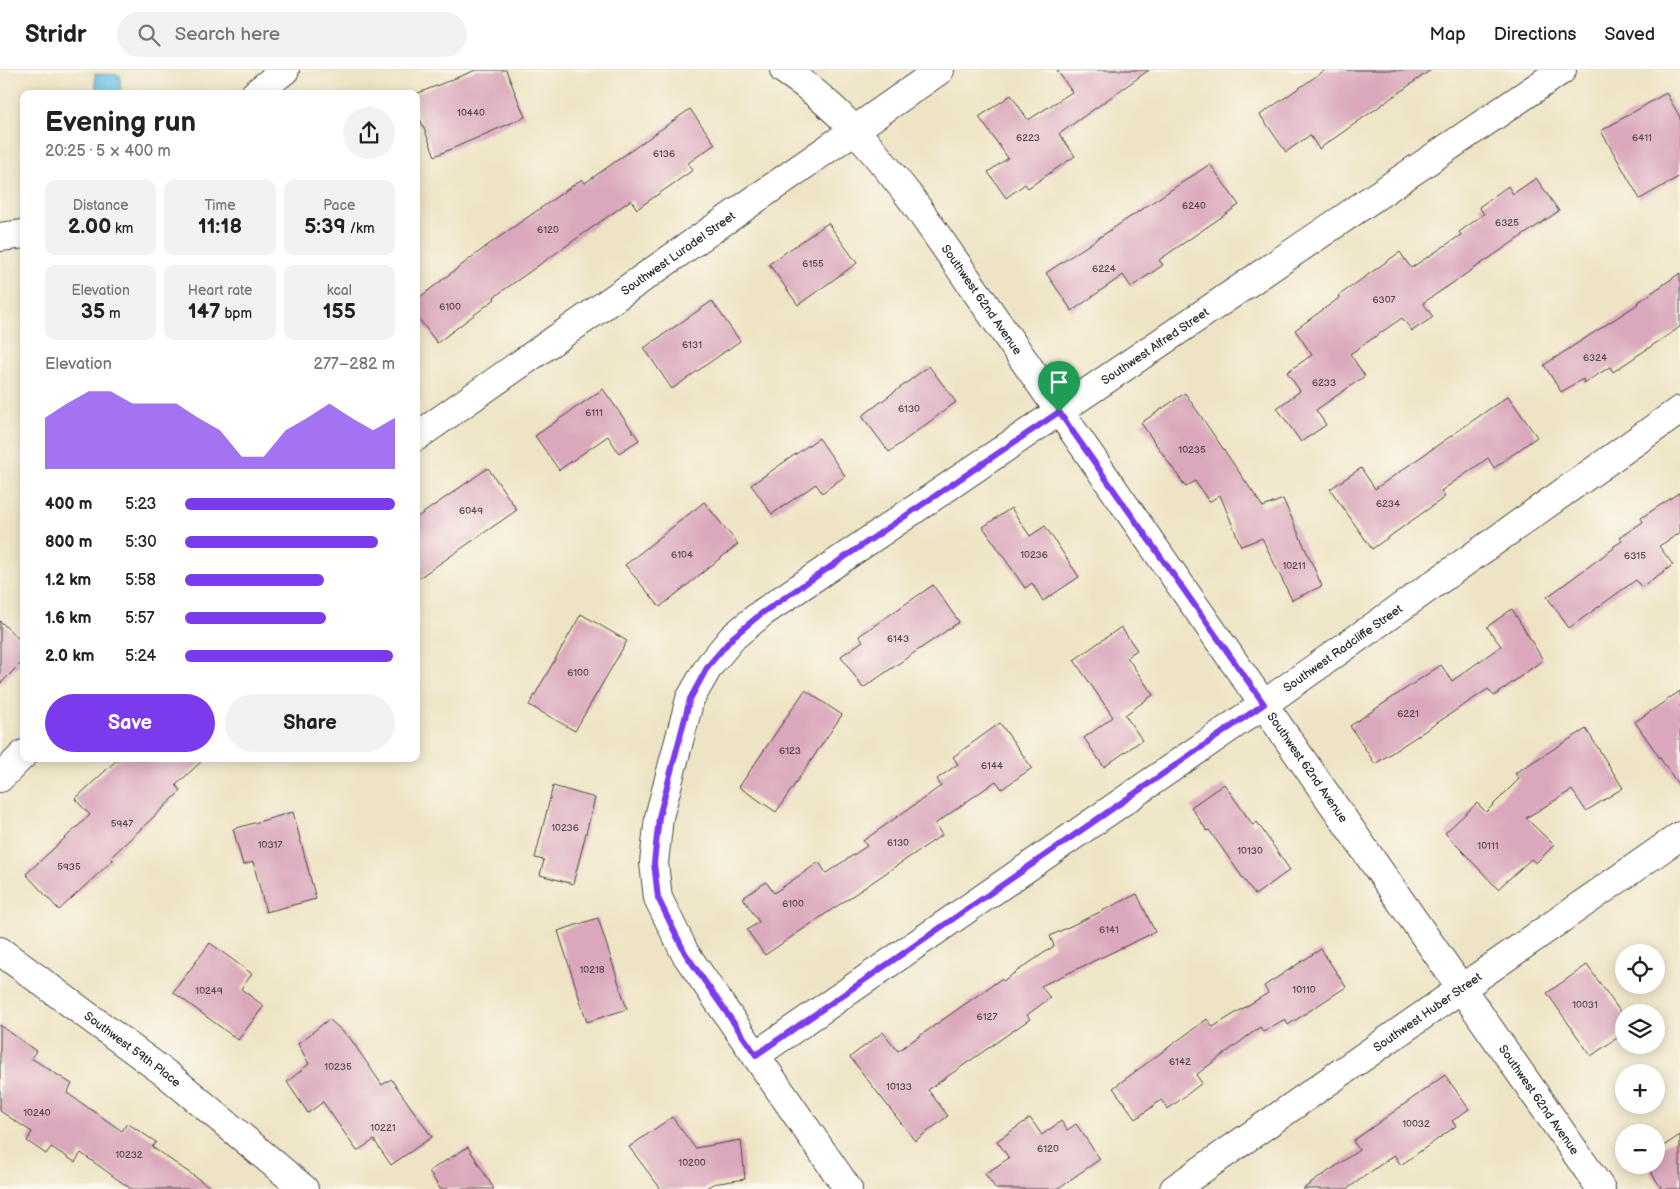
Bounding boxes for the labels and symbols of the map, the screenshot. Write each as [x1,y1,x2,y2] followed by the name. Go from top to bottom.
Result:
[457,107,485,119] house number: 10440
[1016,132,1040,144] house number: 6223
[1632,132,1652,144] house number: 6411
[653,148,675,160] house number: 6136
[1182,200,1206,212] house number: 6240
[618,208,738,299] street label: Southwest Luradel Street
[1495,217,1519,229] house number: 6325
[537,224,559,236] house number: 6120
[938,242,1025,358] street label: Southwest 62nd Avenue
[802,258,824,270] house number: 6155
[1092,263,1116,275] house number: 6224
[1372,294,1396,306] house number: 6307
[439,301,461,313] house number: 6100
[1098,304,1212,388] street label: Southwest Alfred Street
[682,339,702,351] house number: 6131
[1583,352,1607,364] house number: 6324
[1038,361,1080,412] pin
[1312,377,1336,389] house number: 6233
[898,403,920,415] house number: 6130
[585,407,603,419] house number: 6111
[1178,444,1206,456] house number: 10235
[1376,498,1400,510] house number: 6234
[459,505,483,517] house number: 6049
[671,549,693,561] house number: 6104
[1020,549,1048,561] house number: 10236
[1624,550,1646,562] house number: 6315
[1282,560,1306,572] house number: 10211
[1280,601,1405,695] street label: Southwest Radcliffe Street
[887,633,909,645] house number: 6143
[567,667,589,679] house number: 6100
[1397,708,1419,720] house number: 6221
[1264,710,1351,825] street label: Southwest 62nd Avenue
[779,745,801,757] house number: 6123
[981,760,1003,772] house number: 6144
[111,818,133,830] house number: 5947
[551,822,579,834] house number: 10236
[887,837,909,849] house number: 6130
[258,839,282,851] house number: 10317
[1477,840,1499,852] house number: 10111
[1237,845,1263,857] house number: 10130
[57,861,81,873] house number: 5935
[782,898,804,910] house number: 6100
[1099,924,1119,936] house number: 6141
[579,964,605,976] house number: 10218
[1370,969,1485,1055] street label: Southwest Huber Street
[1292,984,1316,996] house number: 10110
[195,985,223,997] house number: 10249
[1572,999,1598,1011] house number: 10031
[81,1008,184,1090] street label: Southwest 59th Place
[977,1011,997,1023] house number: 6127
[1495,1042,1582,1158] street label: Southwest 62nd Avenue
[1169,1056,1191,1068] house number: 6142
[324,1061,352,1073] house number: 10235
[886,1081,912,1093] house number: 10133
[23,1107,51,1119] house number: 10240
[1402,1118,1430,1130] house number: 10032
[370,1122,396,1134] house number: 10221
[1037,1143,1059,1155] house number: 6120
[115,1149,143,1161] house number: 10232
[678,1157,706,1169] house number: 10200

